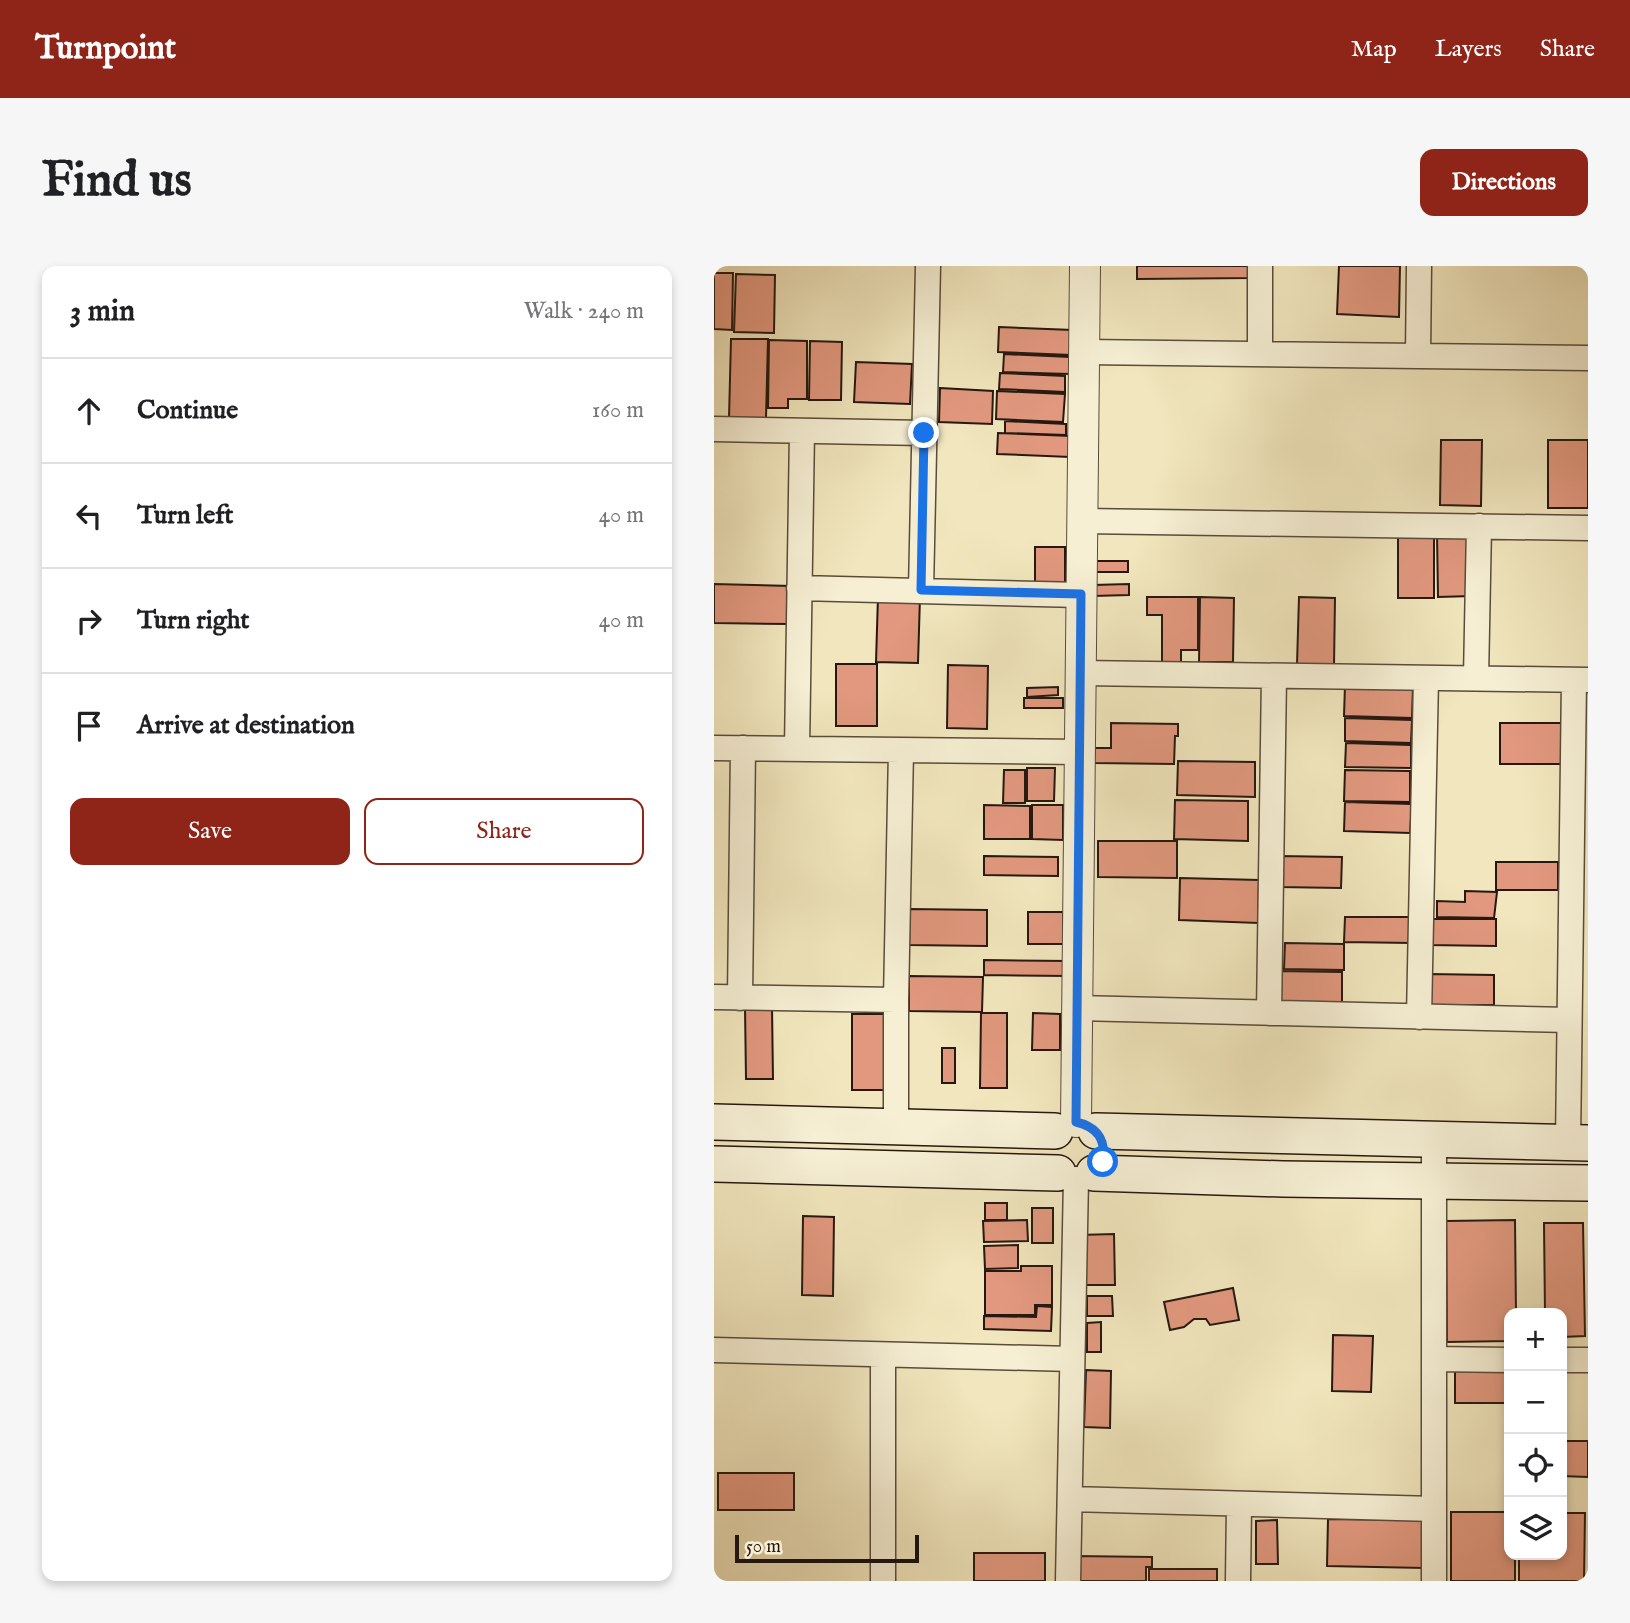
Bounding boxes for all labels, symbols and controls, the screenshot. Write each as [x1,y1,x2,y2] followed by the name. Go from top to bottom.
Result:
[35,28,176,70] text: Turnpoint
[1351,34,1397,65] text: Map
[1435,34,1502,65] text: Layers
[1540,34,1595,65] text: Share
[1420,149,1588,216] button: Directions
[42,151,192,213] text: Find us
[70,293,135,331] text: 3 min
[524,297,644,326] text: Walk · 240 m
[70,392,108,430] icon: ahead
[137,394,238,427] text: Continue
[592,396,644,425] text: 160 m
[908,417,939,448] route end
[70,497,108,535] icon: left
[137,499,234,532] text: Turn left
[599,501,644,530] text: 40 m
[70,602,108,640] icon: right
[137,604,250,637] text: Turn right
[599,606,644,635] text: 40 m
[70,707,108,745] icon: arrive
[137,709,355,742] text: Arrive at destination
[70,798,350,865] button: Save
[364,798,644,865] button: Share
[1087,1146,1118,1177] route start
[1504,1308,1567,1560] map controls
[1504,1308,1567,1371] button: +
[1504,1371,1567,1434] button: −
[1504,1434,1567,1497] button: locate
[1504,1497,1567,1560] button: layers
[735,1532,919,1564] scale bar
[746,1535,781,1559] text: 50 m

